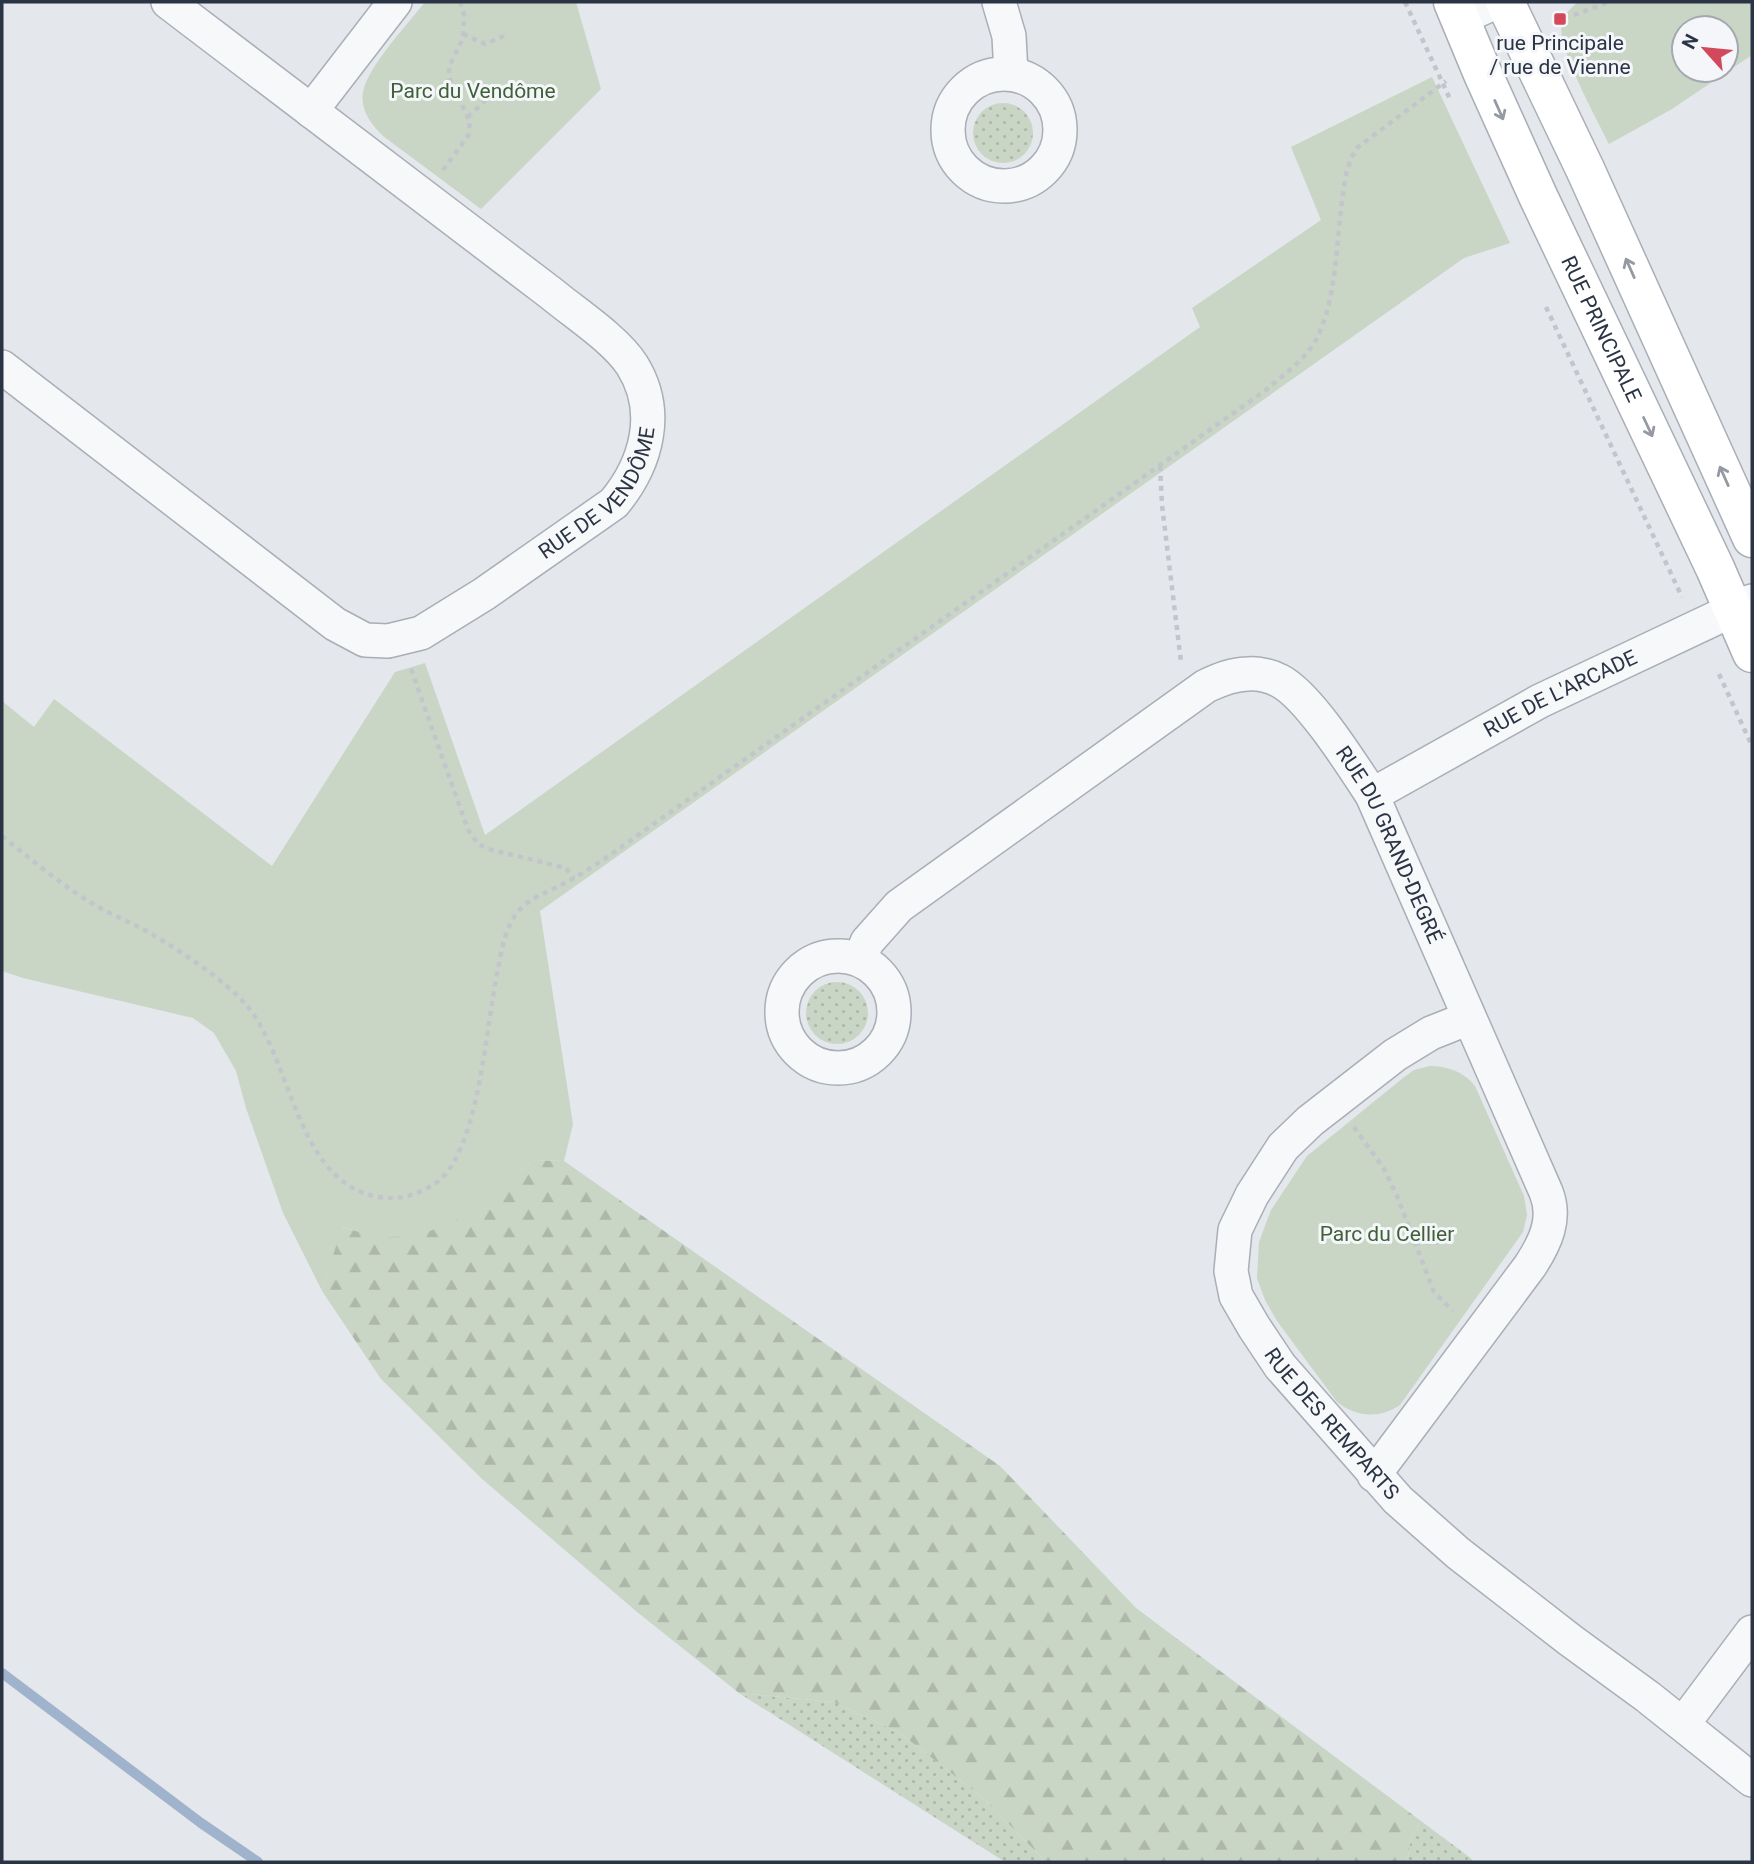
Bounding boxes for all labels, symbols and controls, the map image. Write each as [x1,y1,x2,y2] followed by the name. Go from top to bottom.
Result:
[1552,11,1568,27] marker: rue Principale / rue de Vienne
[1670,14,1740,84] north arrow
[1677,30,1704,53] text: N
[1489,31,1631,79] place label: rue Principale / rue de Vienne
[390,79,556,103] park label: Parc du Vendôme
[1493,99,1506,120] one-way arrow
[1556,252,1646,406] street label: RUE PRINCIPALE
[1623,258,1636,280] one-way arrow
[1642,415,1655,437] one-way arrow
[534,425,659,564] street label: RUE DE VENDÔME
[1717,466,1730,487] one-way arrow
[1480,645,1641,742] street label: RUE DE L'ARCADE
[1331,741,1447,947] street label: RUE DU GRAND-DEGRÉ
[1320,1222,1454,1246] park label: Parc du Cellier
[1259,1343,1404,1504] street label: RUE DES REMPARTS

